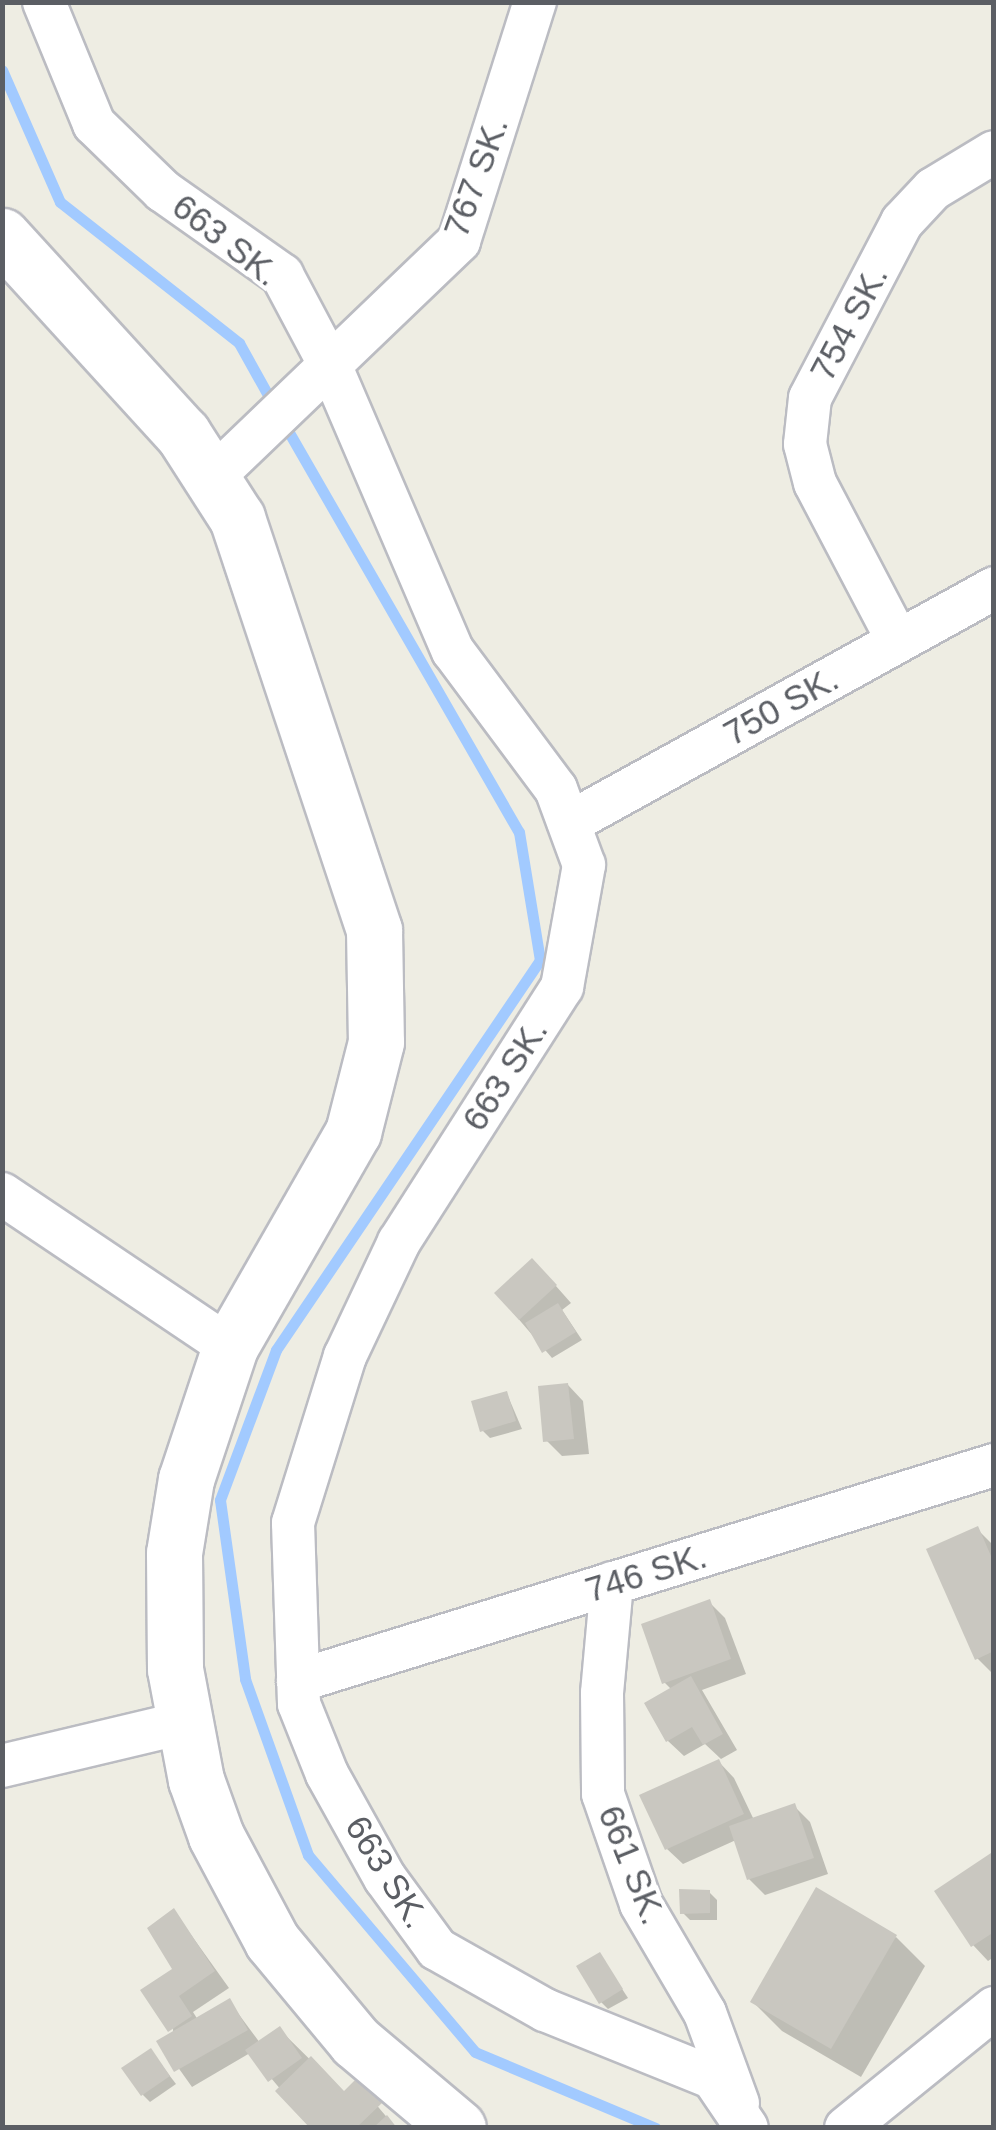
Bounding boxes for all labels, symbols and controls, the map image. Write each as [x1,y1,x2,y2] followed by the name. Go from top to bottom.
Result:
[435,111,517,243] street label: 767 SK.
[164,185,288,295] street label: 663 SK.
[801,258,897,388] street label: 754 SK.
[716,657,846,755] street label: 750 SK.
[453,1011,557,1139] street label: 663 SK.
[580,1535,712,1611] street label: 746 SK.
[589,1799,675,1931] street label: 661 SK.
[336,1808,438,1936] street label: 663 SK.

